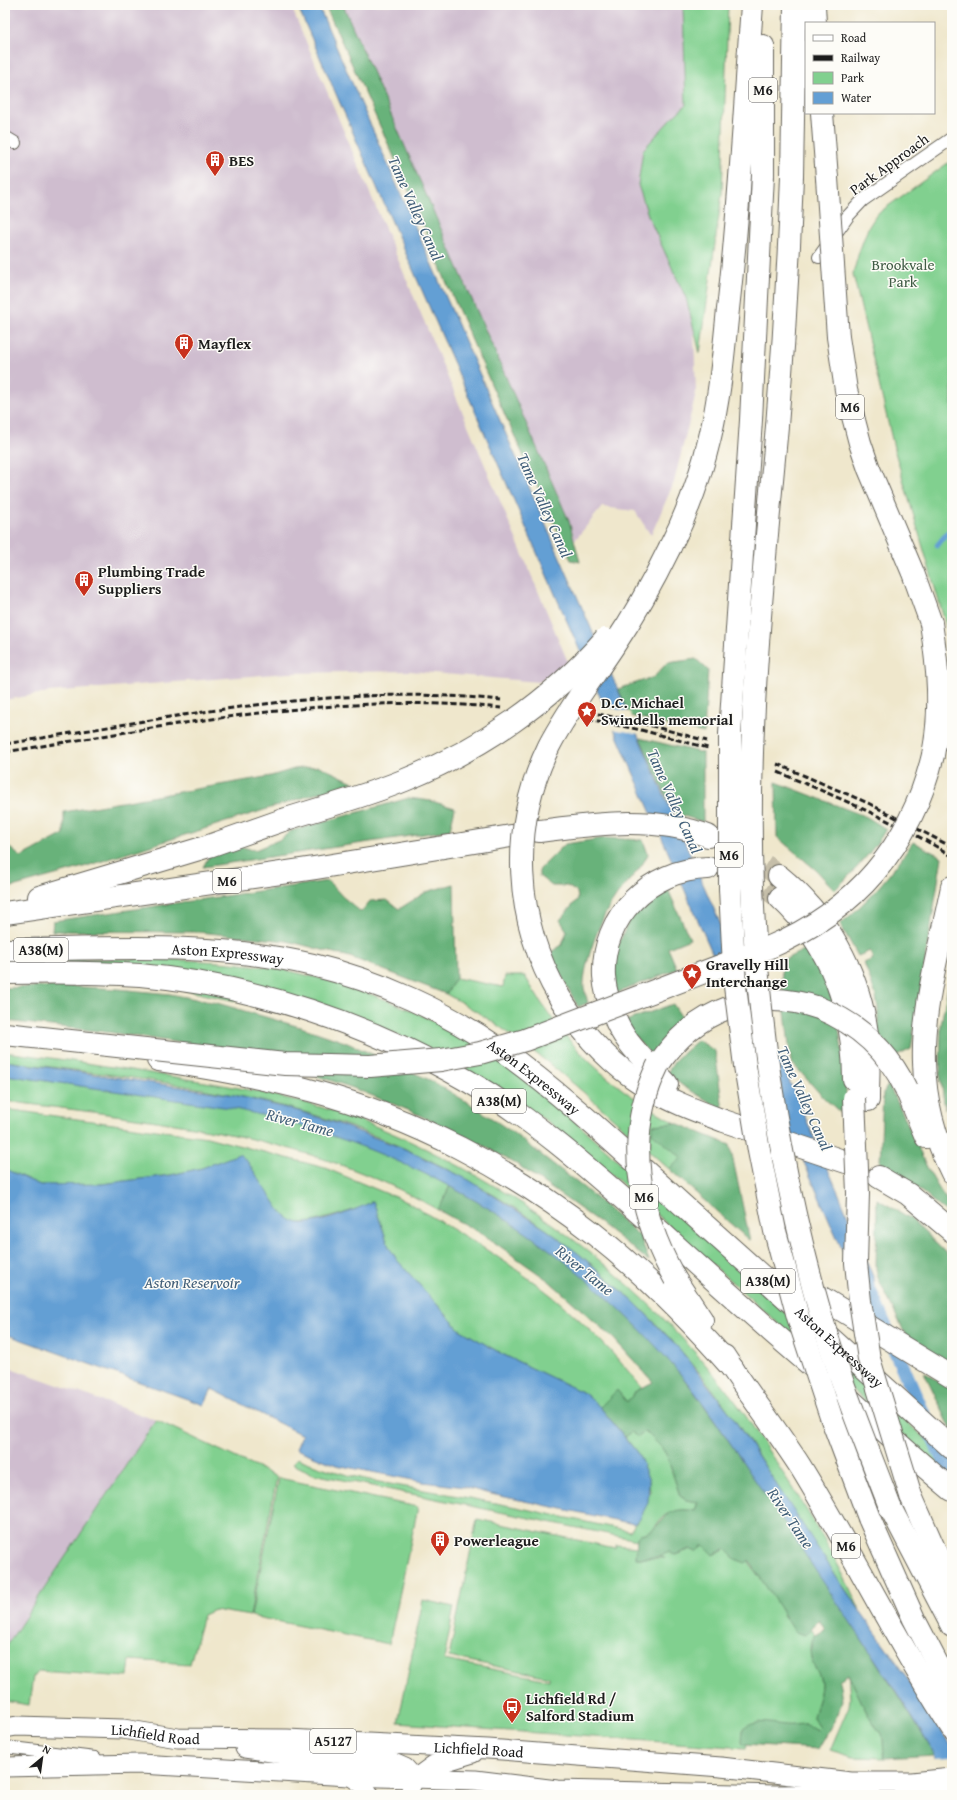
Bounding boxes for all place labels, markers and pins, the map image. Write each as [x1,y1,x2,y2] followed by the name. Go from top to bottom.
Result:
[204,149,226,177] building icon: BES
[229,150,254,171] place label: BES
[173,332,195,360] building icon: Mayflex
[198,333,251,354] place label: Mayflex
[98,561,205,599] place label: Plumbing Trade Suppliers
[73,569,95,597] building icon: Plumbing Trade Suppliers
[601,692,734,730] place label: D.C. Michael Swindells memorial
[576,700,598,728] place icon: D.C. Michael Swindells memorial
[706,954,789,992] place label: Gravelly Hill Interchange
[681,962,703,990] place icon: Gravelly Hill Interchange
[429,1529,451,1557] building icon: Powerleague
[454,1530,539,1551] place label: Powerleague
[526,1688,634,1726] place label: Lichfield Rd / Salford Stadium
[501,1696,523,1724] bus stop icon: Lichfield Rd / Salford Stadium

